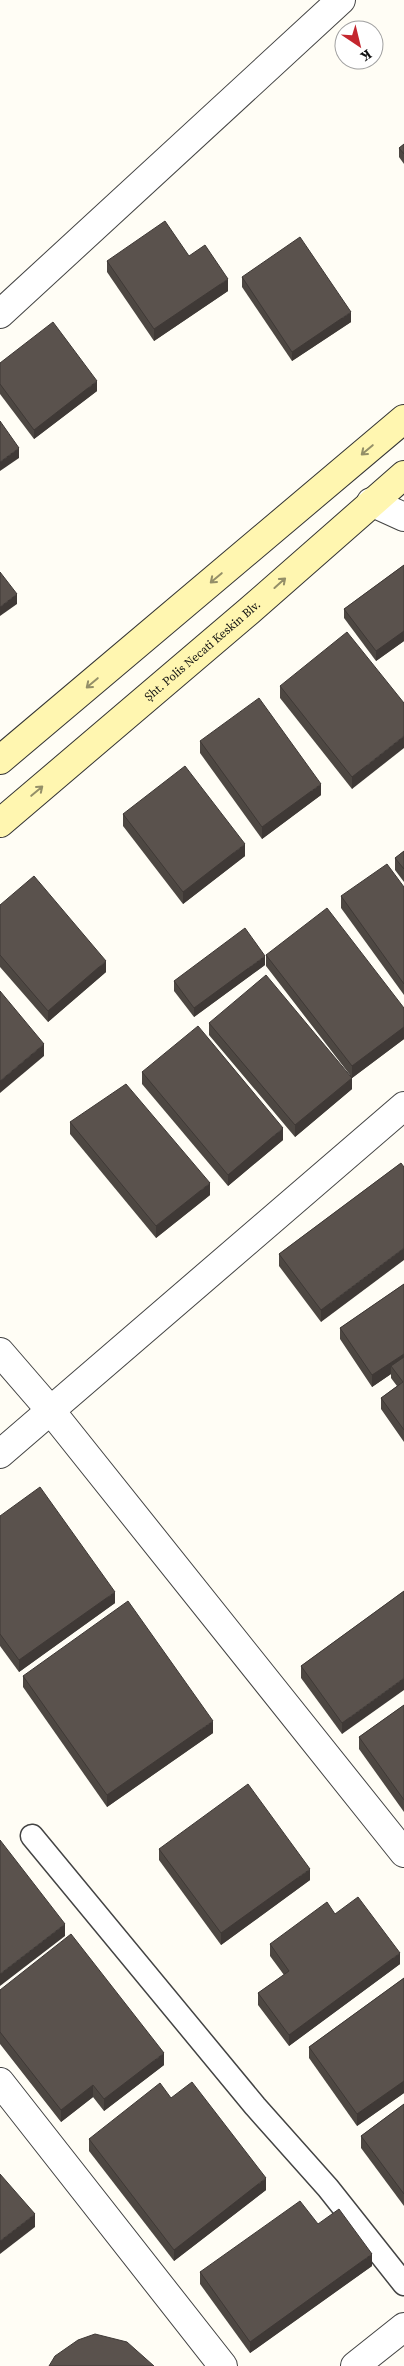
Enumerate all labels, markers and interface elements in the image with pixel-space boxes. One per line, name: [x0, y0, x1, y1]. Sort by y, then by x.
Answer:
north arrow: [334, 20, 384, 70]
text: K: [357, 45, 376, 67]
one-way arrow: [360, 445, 373, 456]
one-way arrow: [209, 572, 222, 583]
one-way arrow: [274, 577, 287, 589]
street label: Şht. Polis Necati Keskin Blv.: [141, 597, 264, 705]
one-way arrow: [85, 677, 98, 688]
one-way arrow: [30, 786, 43, 797]

